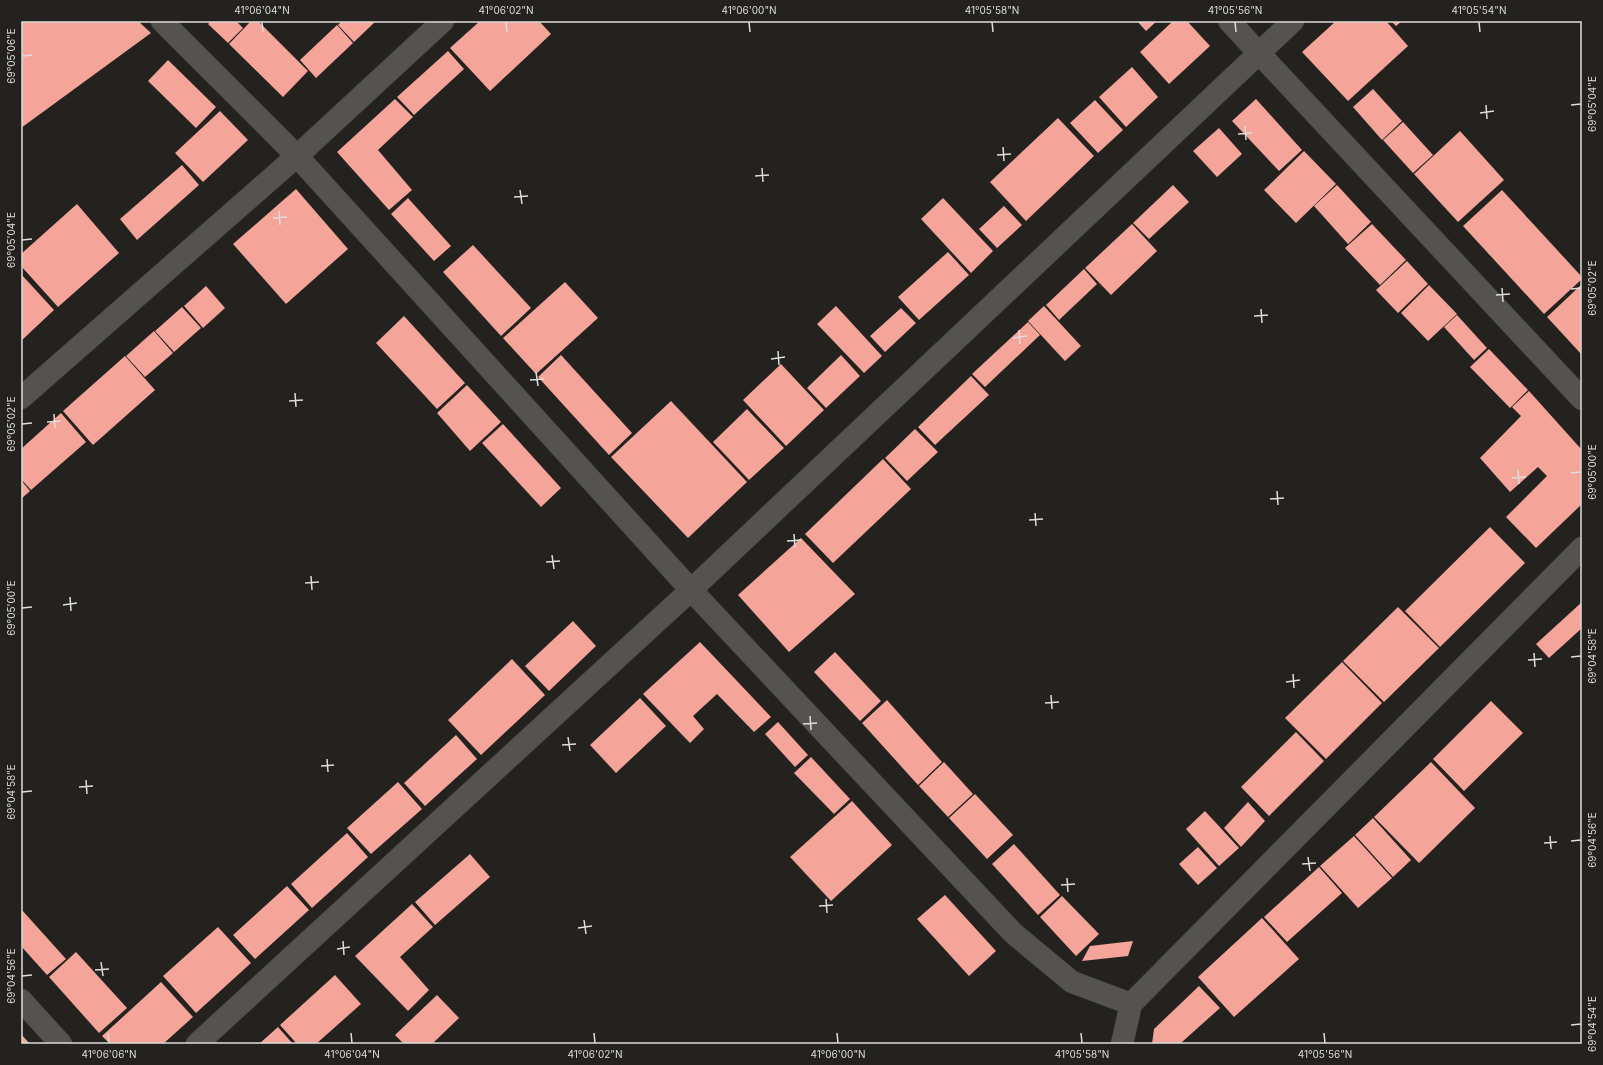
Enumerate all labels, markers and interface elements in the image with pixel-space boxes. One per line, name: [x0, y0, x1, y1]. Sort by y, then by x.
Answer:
text: 41°06'04"N: [234, 4, 290, 16]
text: 41°06'02"N: [479, 4, 534, 16]
text: 41°06'00"N: [721, 4, 777, 16]
text: 41°05'58"N: [965, 4, 1019, 16]
text: 41°05'56"N: [1208, 4, 1262, 16]
text: 41°05'54"N: [1451, 4, 1507, 16]
text: 69°05'06"E: [5, 28, 17, 84]
text: 69°05'04"E: [1586, 76, 1598, 132]
text: 69°05'04"E: [5, 212, 17, 268]
text: 69°05'02"E: [1586, 260, 1598, 316]
text: 69°05'02"E: [5, 396, 17, 452]
text: 69°05'00"E: [1586, 444, 1598, 500]
text: 69°05'00"E: [5, 580, 17, 636]
text: 69°04'58"E: [1586, 628, 1598, 684]
text: 69°04'58"E: [5, 764, 17, 820]
text: 69°04'56"E: [1586, 812, 1598, 868]
text: 69°04'56"E: [5, 948, 17, 1004]
text: 69°04'54"E: [1586, 996, 1598, 1052]
text: 41°06'06"N: [81, 1048, 137, 1060]
text: 41°06'04"N: [324, 1048, 380, 1060]
text: 41°06'02"N: [568, 1048, 623, 1060]
text: 41°06'00"N: [810, 1048, 866, 1060]
text: 41°05'58"N: [1055, 1048, 1109, 1060]
text: 41°05'56"N: [1298, 1048, 1352, 1060]

